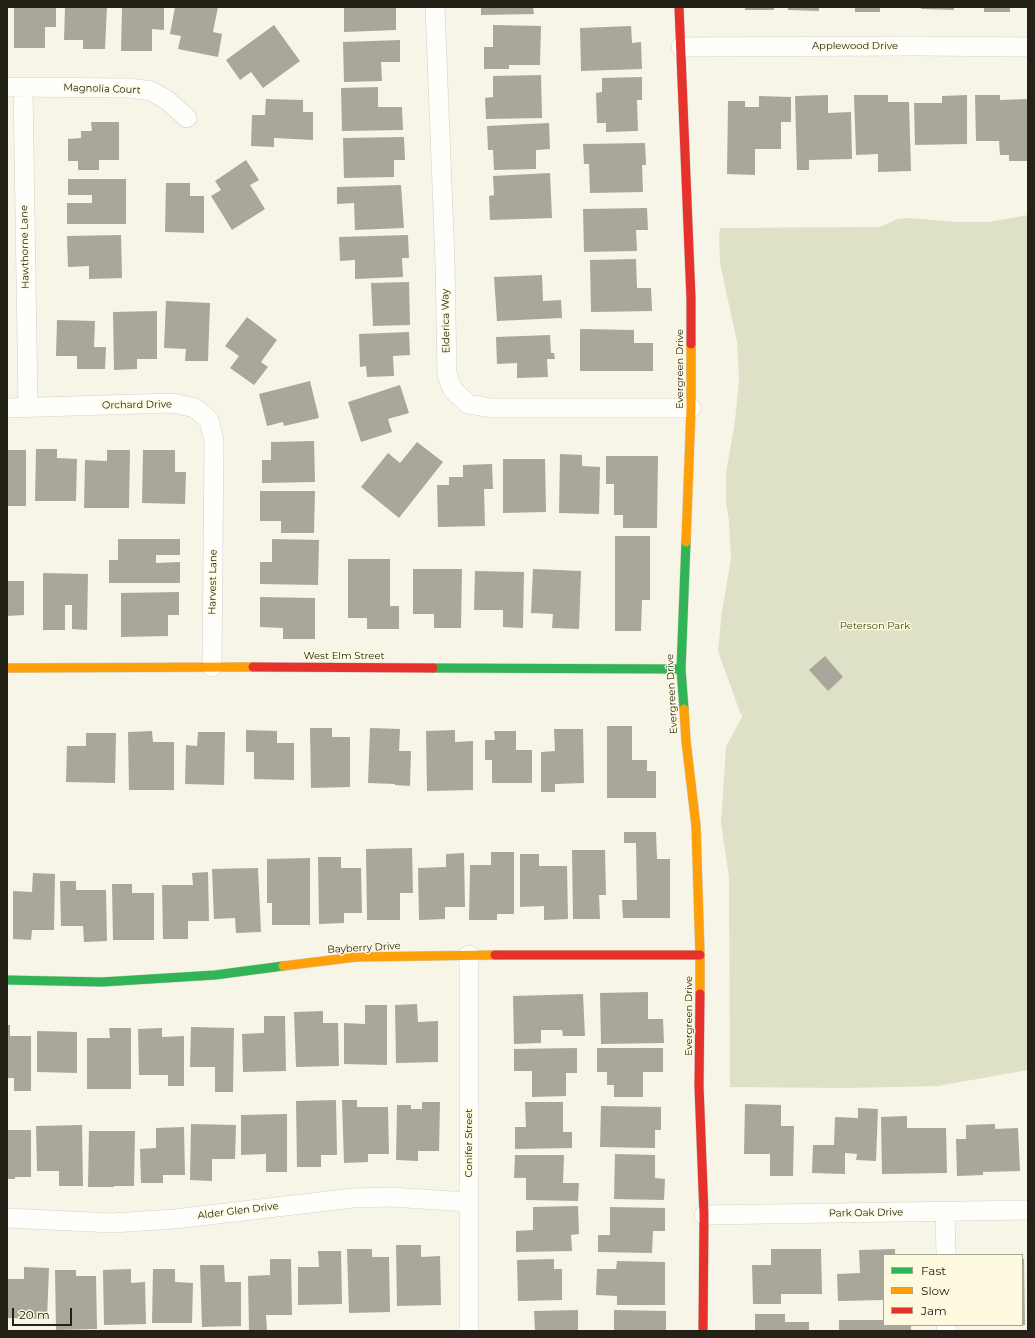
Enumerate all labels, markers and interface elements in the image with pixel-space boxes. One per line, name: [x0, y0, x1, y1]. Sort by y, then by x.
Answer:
street label: Applewood Drive: [812, 40, 898, 52]
street label: Magnolia Court: [63, 82, 141, 96]
street label: Hawthorne Lane: [18, 205, 32, 289]
street label: Elderica Way: [439, 289, 453, 353]
street label: Evergreen Drive: [674, 329, 686, 409]
street label: Orchard Drive: [102, 398, 172, 412]
street label: Harvest Lane: [206, 549, 220, 615]
park label: Peterson Park: [840, 620, 910, 632]
street label: West Elm Street: [303, 650, 385, 662]
street label: Evergreen Drive: [664, 654, 680, 734]
street label: Bayberry Drive: [327, 940, 401, 956]
street label: Evergreen Drive: [683, 976, 695, 1056]
street label: Conifer Street: [463, 1109, 475, 1177]
street label: Alder Glen Drive: [197, 1200, 279, 1222]
street label: Park Oak Drive: [829, 1206, 903, 1220]
legend: [883, 1254, 1023, 1326]
text: Fast: [921, 1263, 946, 1278]
text: Slow: [921, 1283, 950, 1298]
scale bar: [14, 1300, 74, 1326]
text: Jam: [921, 1303, 947, 1318]
text: 20 m: [19, 1307, 50, 1322]

